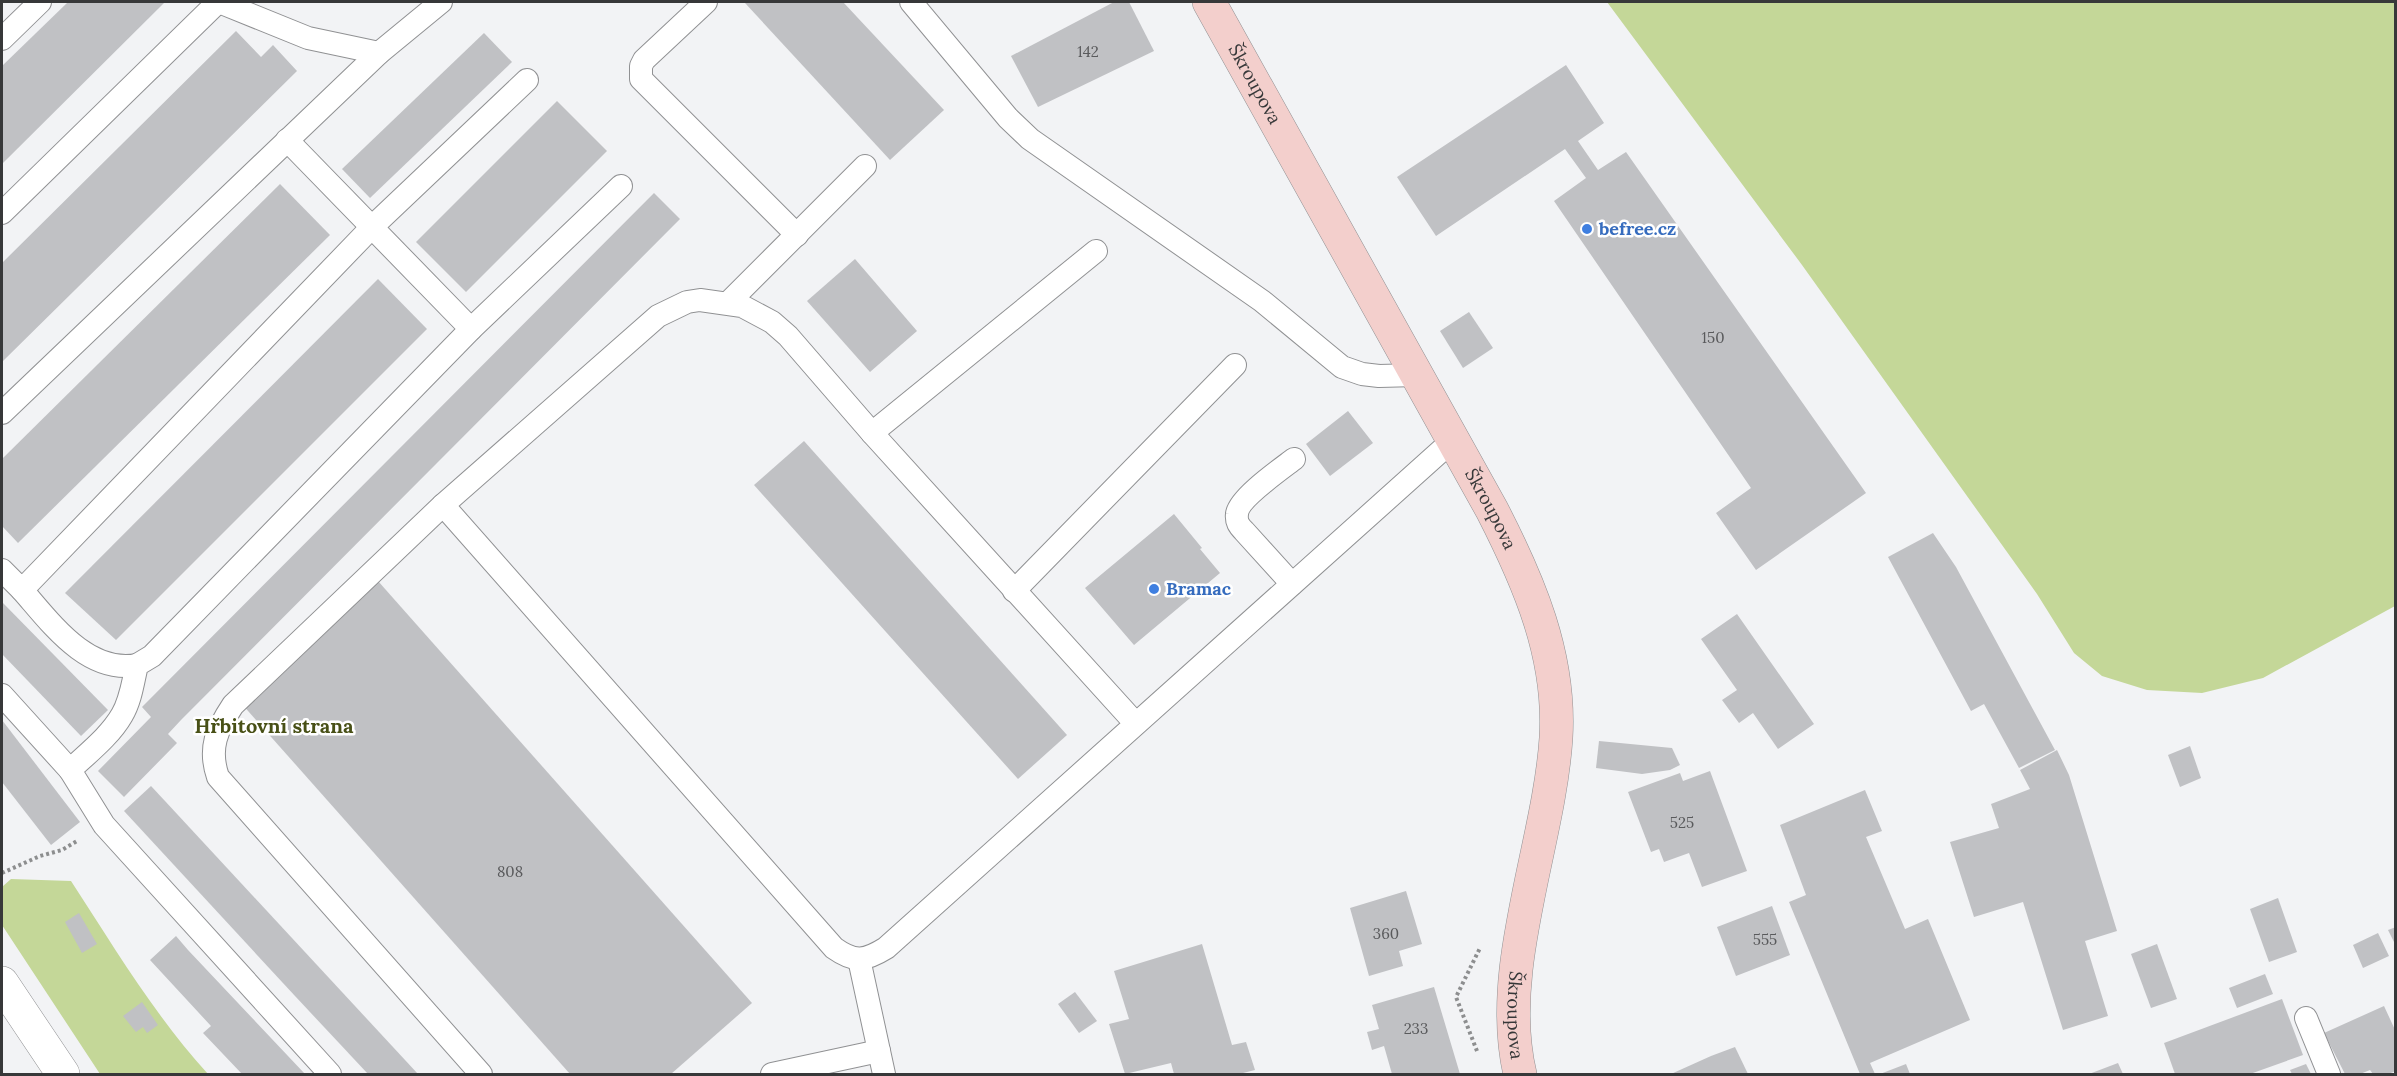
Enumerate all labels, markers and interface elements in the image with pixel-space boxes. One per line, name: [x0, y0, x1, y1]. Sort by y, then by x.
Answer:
street label: Škroupova: [1224, 40, 1287, 128]
house number: 142: [1077, 42, 1099, 61]
place label: befree.cz: [1598, 217, 1676, 240]
marker: befree.cz: [1580, 222, 1594, 236]
house number: 150: [1702, 328, 1724, 347]
street label: Škroupova: [1460, 464, 1522, 553]
place label: Bramac: [1166, 577, 1232, 600]
marker: Bramac: [1147, 582, 1161, 596]
district label: Hřbitovní strana: [194, 713, 354, 738]
house number: 525: [1670, 813, 1694, 832]
house number: 808: [497, 862, 523, 881]
house number: 360: [1373, 924, 1399, 943]
house number: 555: [1753, 930, 1777, 949]
street label: Škroupova: [1502, 970, 1529, 1061]
house number: 233: [1404, 1019, 1428, 1038]

